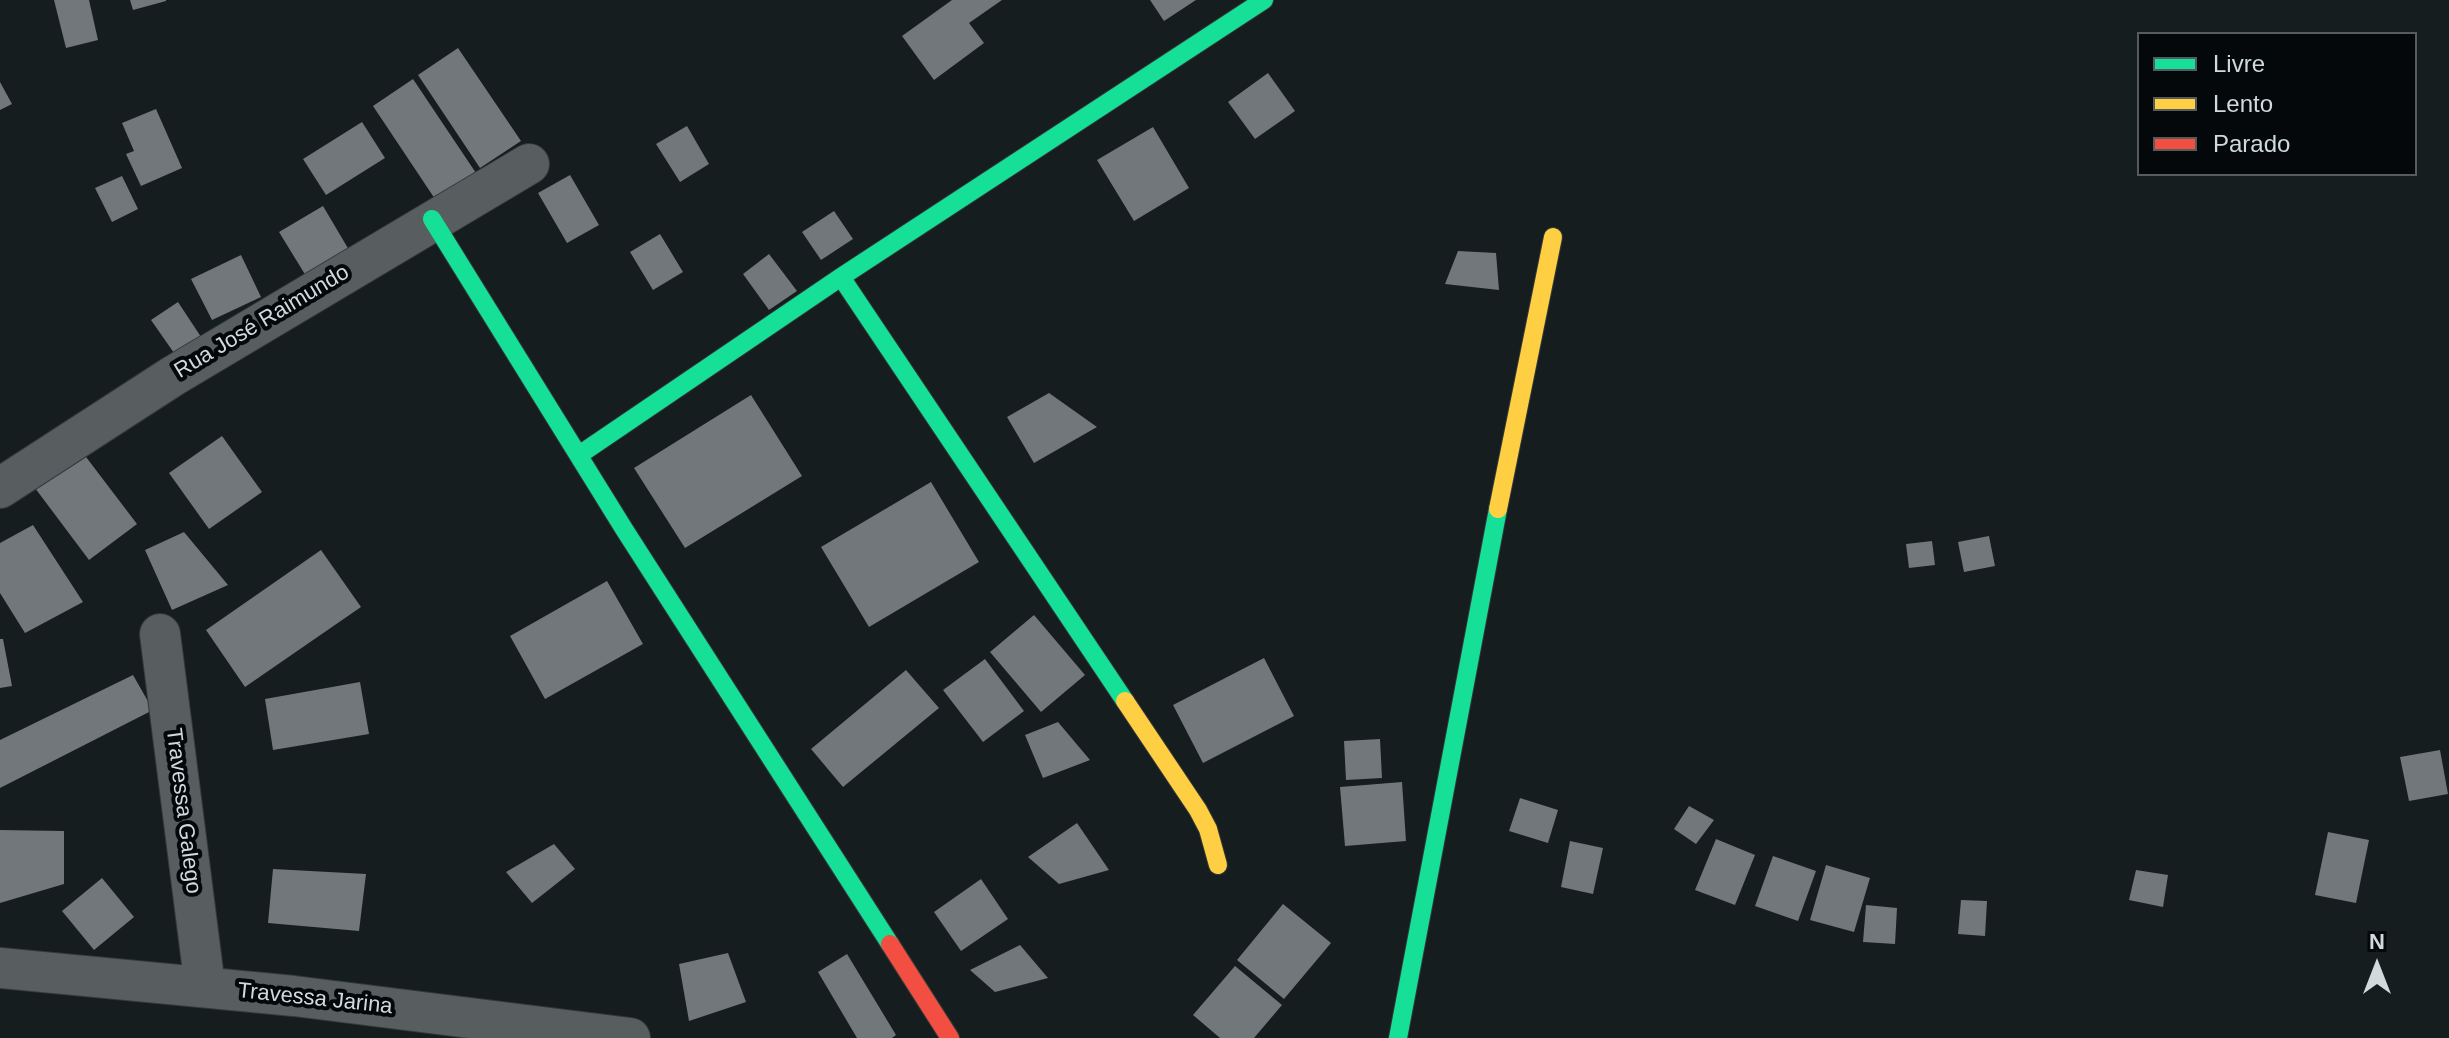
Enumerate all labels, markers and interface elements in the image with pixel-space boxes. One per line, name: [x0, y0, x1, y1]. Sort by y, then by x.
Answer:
legend: [2137, 32, 2417, 176]
text: Livre: [2213, 50, 2265, 77]
text: Lento: [2213, 90, 2273, 117]
text: Parado: [2213, 130, 2290, 157]
street label: Rua José Raimundo: [170, 259, 354, 385]
street label: Travessa Galego: [160, 727, 206, 895]
north arrow: [2337, 926, 2417, 1006]
text: N: [2369, 929, 2385, 954]
street label: Travessa Jarina: [236, 978, 394, 1020]

